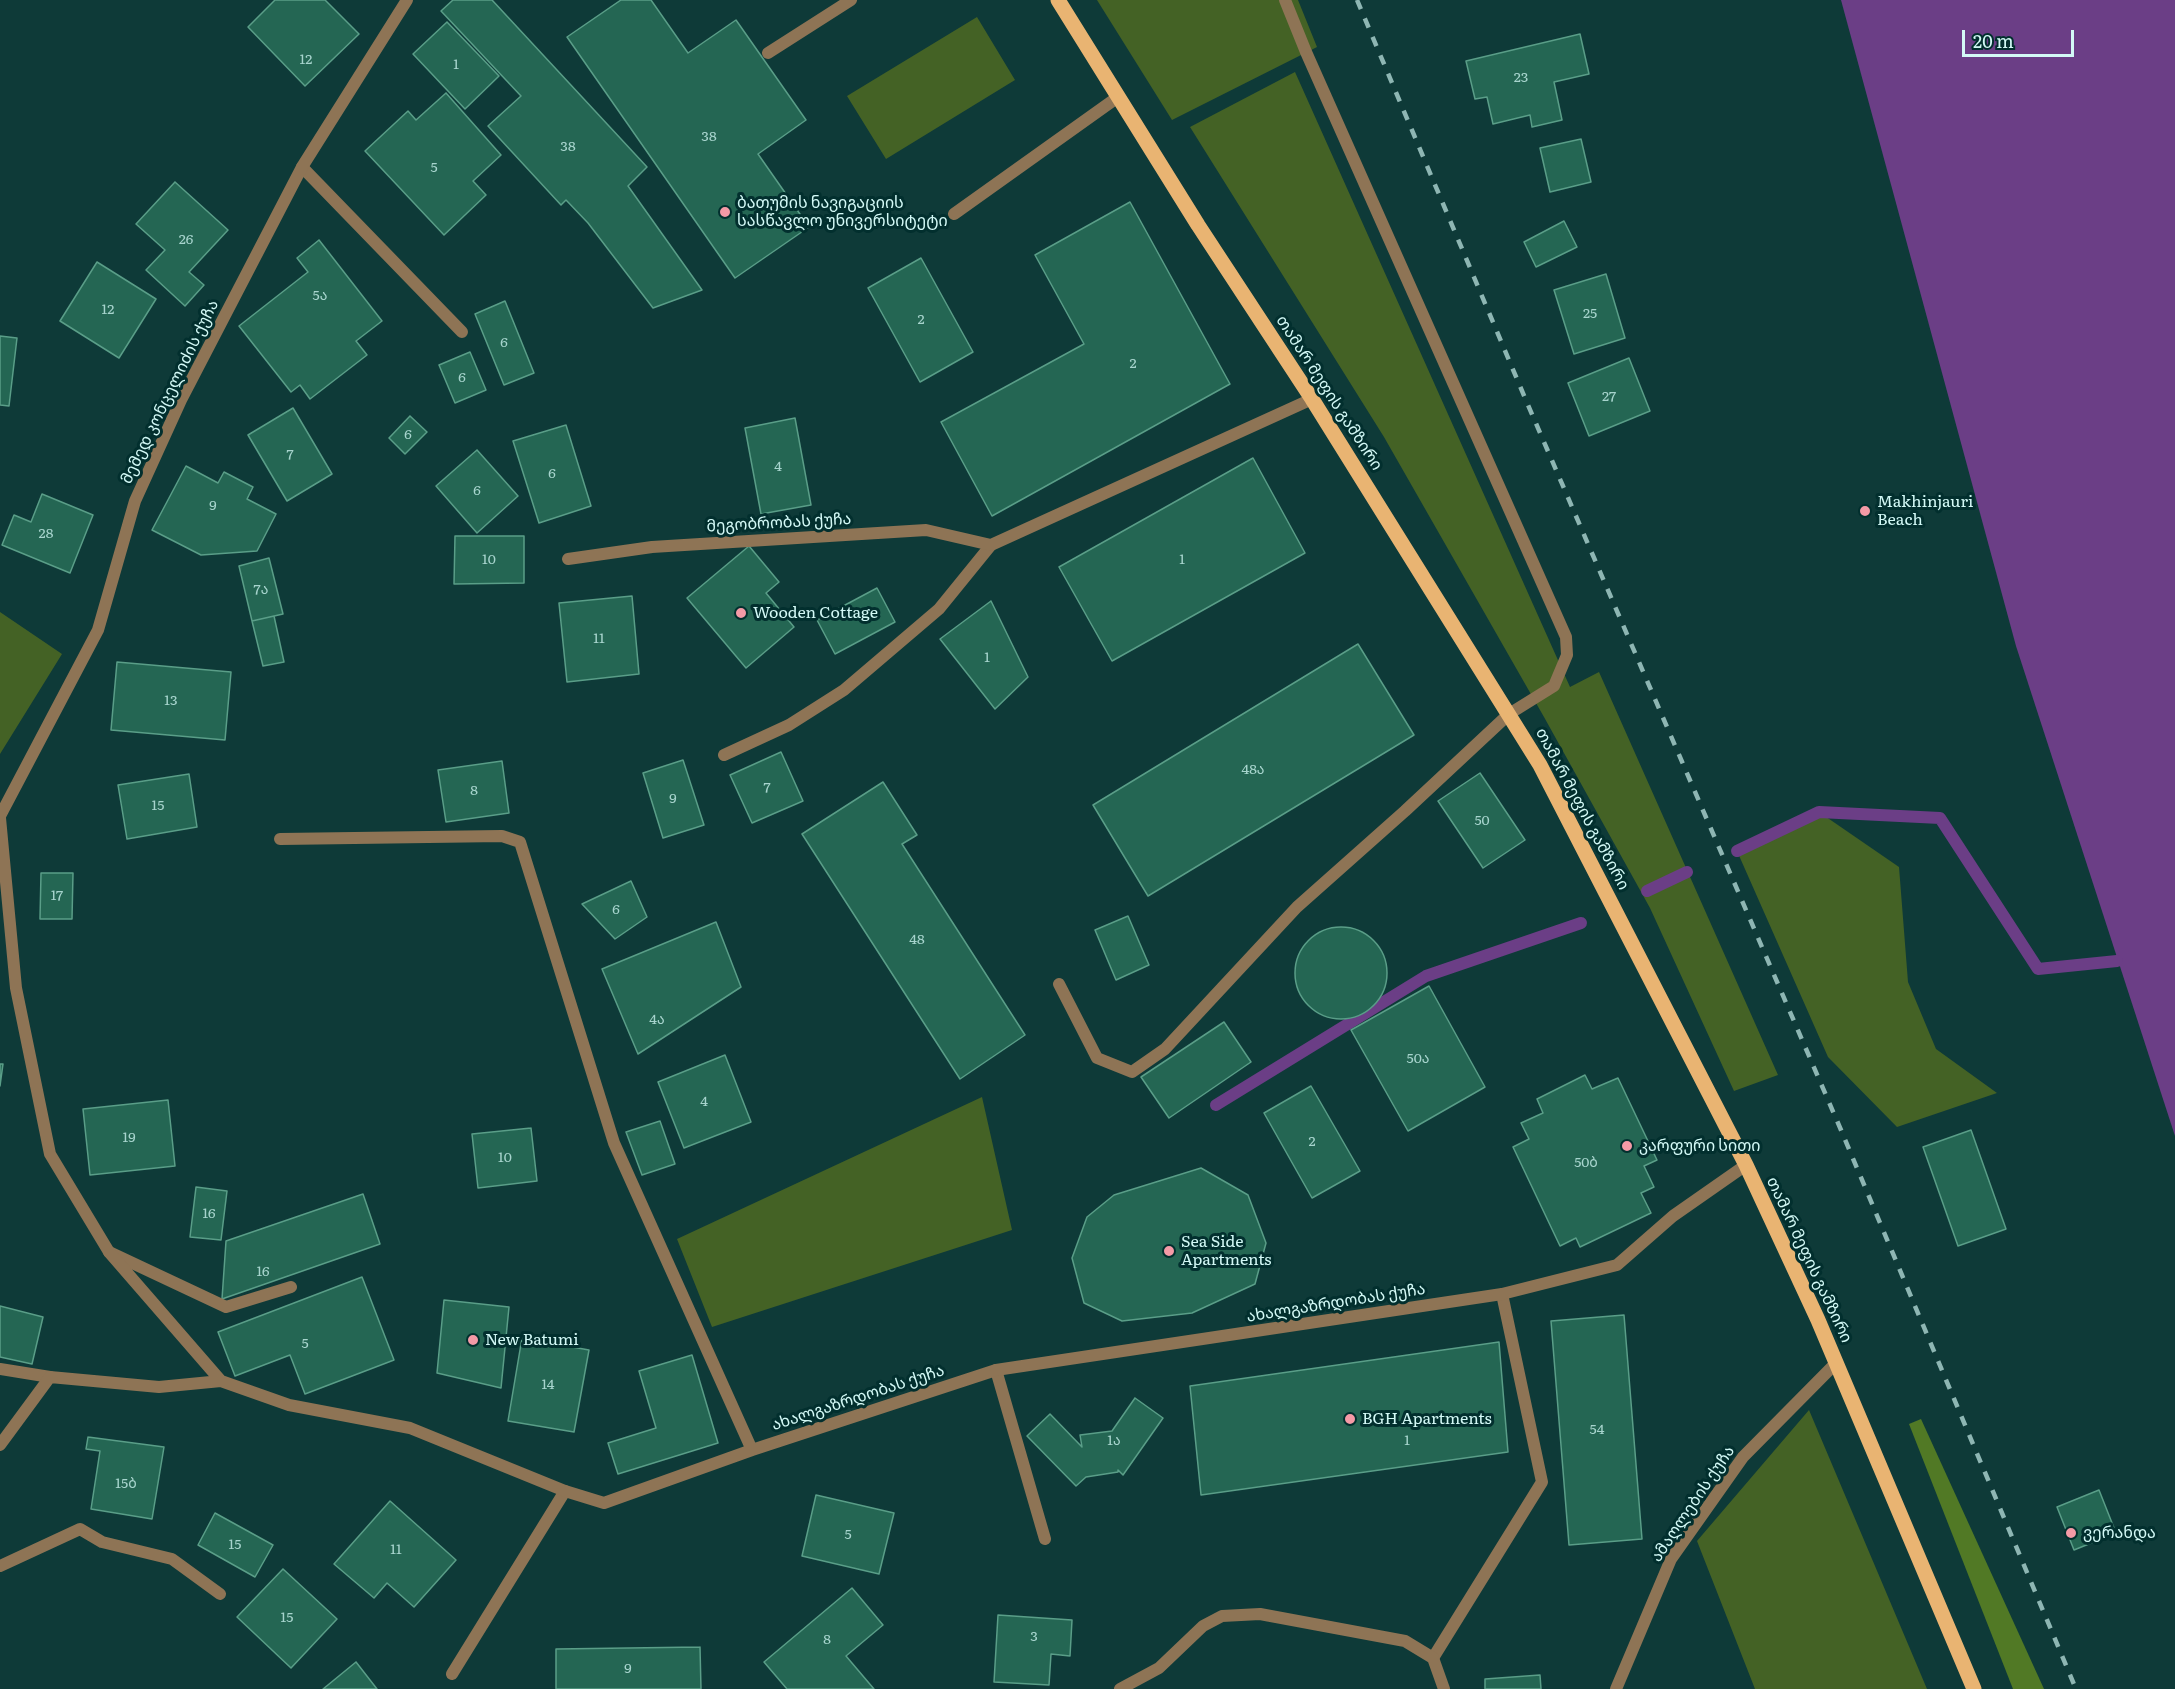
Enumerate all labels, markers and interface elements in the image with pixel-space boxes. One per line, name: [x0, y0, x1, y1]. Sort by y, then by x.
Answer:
scale bar: [1965, 18, 2078, 56]
text: 20 m: [1973, 27, 2014, 54]
house number: 12: [300, 52, 312, 68]
house number: 1: [453, 57, 459, 73]
house number: 23: [1514, 70, 1528, 86]
house number: 38: [701, 129, 717, 145]
house number: 38: [560, 139, 576, 155]
house number: 5: [430, 160, 438, 176]
place label: ბათუმის ნავიგაციის სასწავლო უნივერსიტეტი: [737, 193, 948, 231]
marker: ბათუმის ნავიგაციის სასწავლო უნივერსიტეტი: [718, 205, 732, 219]
house number: 26: [179, 232, 193, 248]
house number: 5ა: [313, 288, 327, 304]
street label: მემედ კონცელიძის ქუჩა: [117, 297, 223, 487]
house number: 12: [102, 302, 114, 318]
house number: 25: [1583, 306, 1597, 322]
house number: 2: [917, 312, 925, 328]
street label: თამარ მეფის გამზირი: [1272, 312, 1386, 474]
house number: 6: [500, 335, 508, 351]
house number: 2: [1129, 356, 1137, 372]
house number: 6: [458, 370, 466, 386]
house number: 27: [1602, 389, 1616, 405]
house number: 6: [404, 427, 412, 443]
house number: 7: [286, 447, 294, 463]
house number: 4: [774, 459, 782, 475]
house number: 6: [548, 466, 556, 482]
house number: 6: [473, 483, 481, 499]
place label: Makhinjauri Beach: [1877, 492, 1973, 530]
house number: 9: [209, 498, 217, 514]
marker: Makhinjauri Beach: [1858, 504, 1872, 518]
street label: მეგობრობას ქუჩა: [706, 510, 852, 536]
house number: 28: [39, 526, 53, 542]
house number: 10: [482, 552, 496, 568]
house number: 1: [1179, 552, 1185, 568]
house number: 7ა: [254, 582, 268, 598]
place label: Wooden Cottage: [753, 603, 878, 623]
marker: Wooden Cottage: [734, 606, 748, 620]
house number: 11: [593, 631, 605, 647]
house number: 1: [984, 650, 990, 666]
house number: 13: [164, 693, 178, 709]
street label: თამარ მეფის გამზირი: [1531, 725, 1633, 893]
house number: 48ა: [1241, 762, 1265, 778]
house number: 7: [763, 780, 771, 796]
house number: 8: [470, 783, 478, 799]
house number: 9: [669, 791, 677, 807]
house number: 15: [152, 798, 164, 814]
house number: 50: [1474, 813, 1490, 829]
house number: 17: [51, 888, 63, 904]
house number: 6: [612, 902, 620, 918]
house number: 48: [909, 932, 925, 948]
house number: 4ა: [649, 1012, 665, 1028]
house number: 50ა: [1407, 1051, 1429, 1067]
house number: 4: [700, 1094, 708, 1110]
house number: 19: [122, 1130, 136, 1146]
house number: 2: [1308, 1134, 1316, 1150]
place label: კარფური სითი: [1639, 1136, 1760, 1156]
marker: კარფური სითი: [1620, 1139, 1634, 1153]
house number: 10: [498, 1150, 512, 1166]
house number: 50ბ: [1574, 1155, 1598, 1171]
street label: თამარ მეფის გამზირი: [1762, 1174, 1856, 1346]
house number: 16: [202, 1206, 216, 1222]
place label: Sea Side Apartments: [1181, 1232, 1272, 1270]
marker: Sea Side Apartments: [1162, 1244, 1176, 1258]
house number: 16: [256, 1264, 270, 1280]
street label: ახალგაზრდობას ქუჩა: [1245, 1279, 1427, 1327]
place label: New Batumi: [485, 1330, 579, 1350]
marker: New Batumi: [466, 1333, 480, 1347]
house number: 5: [301, 1336, 309, 1352]
street label: ახალგაზრდობას ქუჩა: [769, 1361, 947, 1435]
house number: 14: [542, 1377, 554, 1393]
place label: BGH Apartments: [1362, 1409, 1492, 1429]
marker: BGH Apartments: [1343, 1412, 1357, 1426]
house number: 54: [1590, 1422, 1604, 1438]
house number: 1ა: [1107, 1433, 1121, 1449]
house number: 1: [1404, 1433, 1410, 1449]
street label: ამაღლების ქუჩა: [1647, 1442, 1739, 1566]
house number: 15ბ: [115, 1476, 137, 1492]
place label: ვერანდა: [2083, 1523, 2156, 1543]
marker: ვერანდა: [2064, 1526, 2078, 1540]
house number: 5: [844, 1527, 852, 1543]
house number: 15: [229, 1537, 241, 1553]
house number: 11: [390, 1542, 402, 1558]
house number: 15: [281, 1610, 293, 1626]
house number: 3: [1030, 1629, 1038, 1645]
house number: 8: [823, 1632, 831, 1648]
house number: 9: [624, 1661, 632, 1677]

